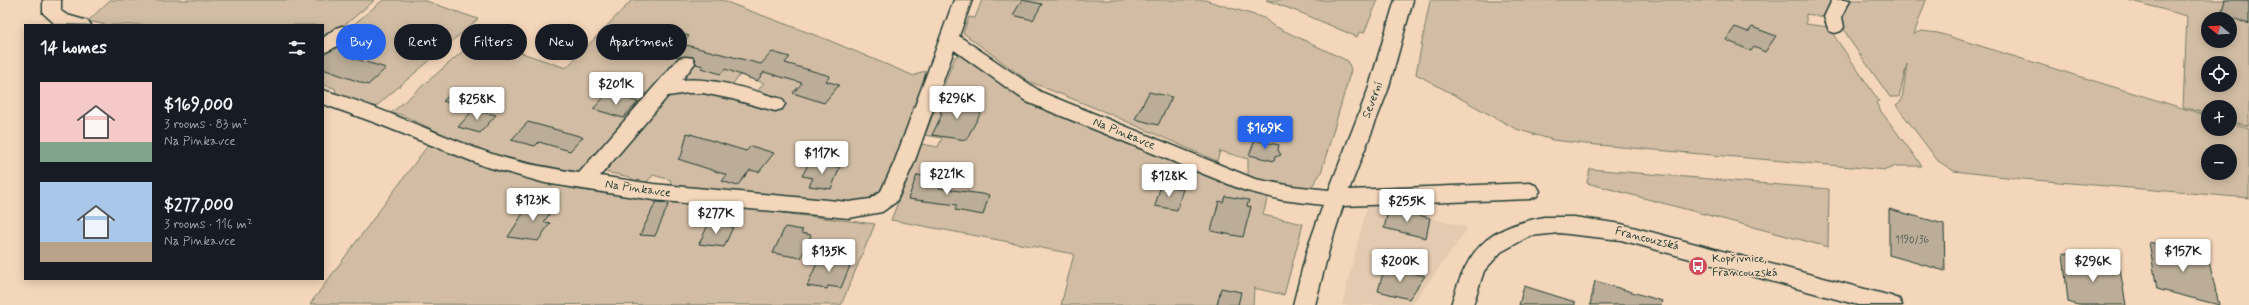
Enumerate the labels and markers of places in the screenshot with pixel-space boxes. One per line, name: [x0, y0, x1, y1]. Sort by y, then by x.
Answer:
pin: $201K: [588, 72, 644, 106]
pin: $296K: [929, 86, 985, 120]
pin: $258K: [449, 87, 505, 121]
pin: $169K: [1237, 116, 1293, 150]
pin: $117K: [794, 141, 850, 175]
pin: $221K: [919, 162, 975, 196]
pin: $128K: [1141, 164, 1197, 198]
pin: $123K: [505, 188, 561, 222]
pin: $255K: [1379, 189, 1435, 223]
pin: $277K: [688, 201, 744, 235]
pin: $135K: [801, 239, 857, 273]
pin: $157K: [2155, 239, 2211, 273]
pin: $200K: [1372, 249, 1428, 283]
pin: $296K: [2065, 249, 2121, 283]
place label: Kopřivnice, Francouzská: [1712, 251, 1778, 281]
bus stop icon: Kopřivnice, Francouzská: [1687, 255, 1709, 277]

